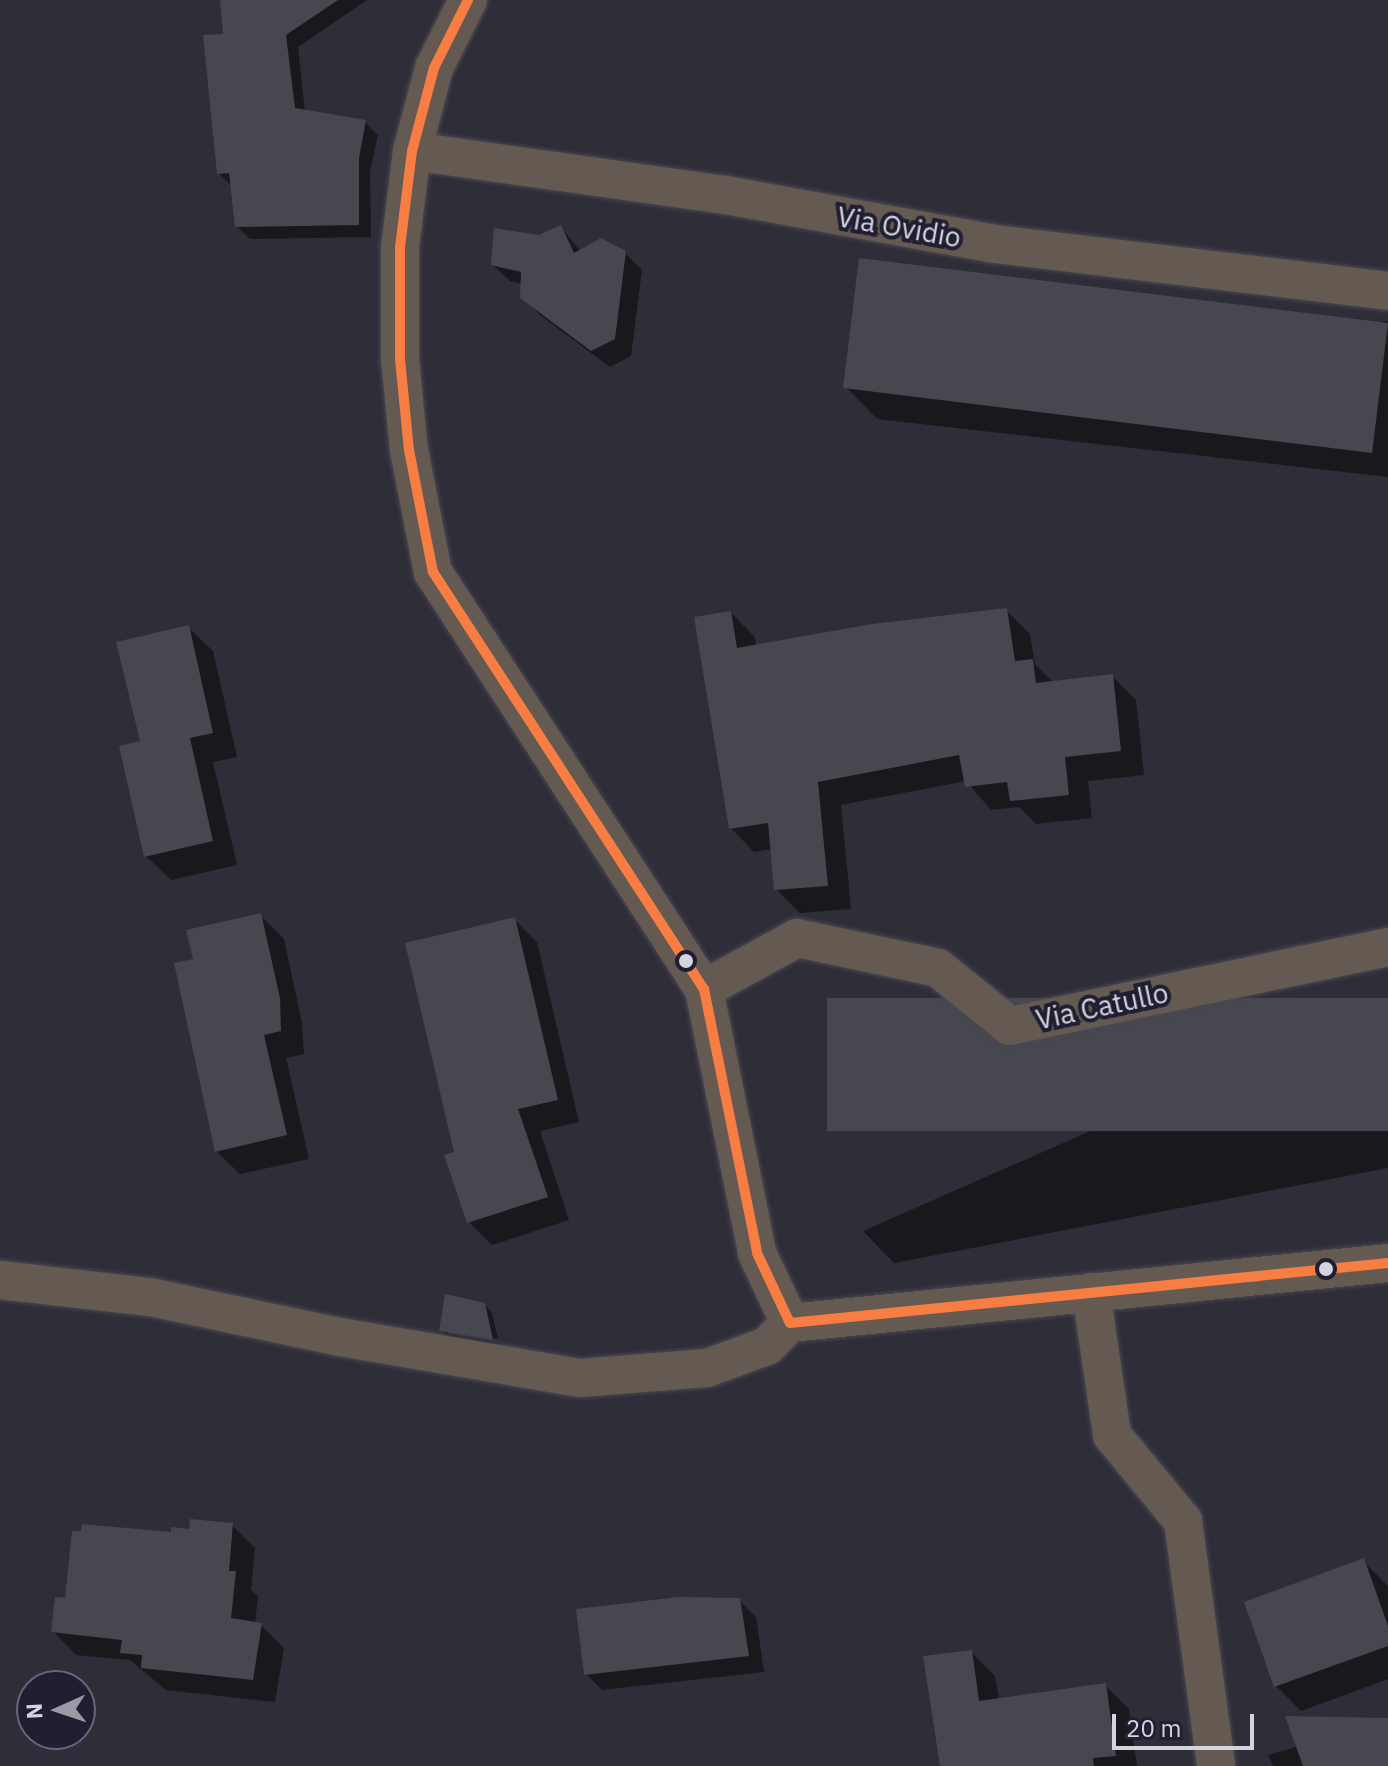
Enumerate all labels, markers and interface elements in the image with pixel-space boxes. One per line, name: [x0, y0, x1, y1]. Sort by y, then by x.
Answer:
street label: Via Ovidio: [834, 200, 964, 254]
unlabelled marker: [678, 953, 694, 969]
street label: Via Catullo: [1033, 976, 1171, 1036]
unlabelled marker: [1318, 1261, 1334, 1277]
north arrow: [16, 1670, 96, 1750]
scale bar: [1116, 1698, 1258, 1748]
text: N: [19, 1702, 48, 1720]
text: 20 m: [1126, 1712, 1181, 1744]

